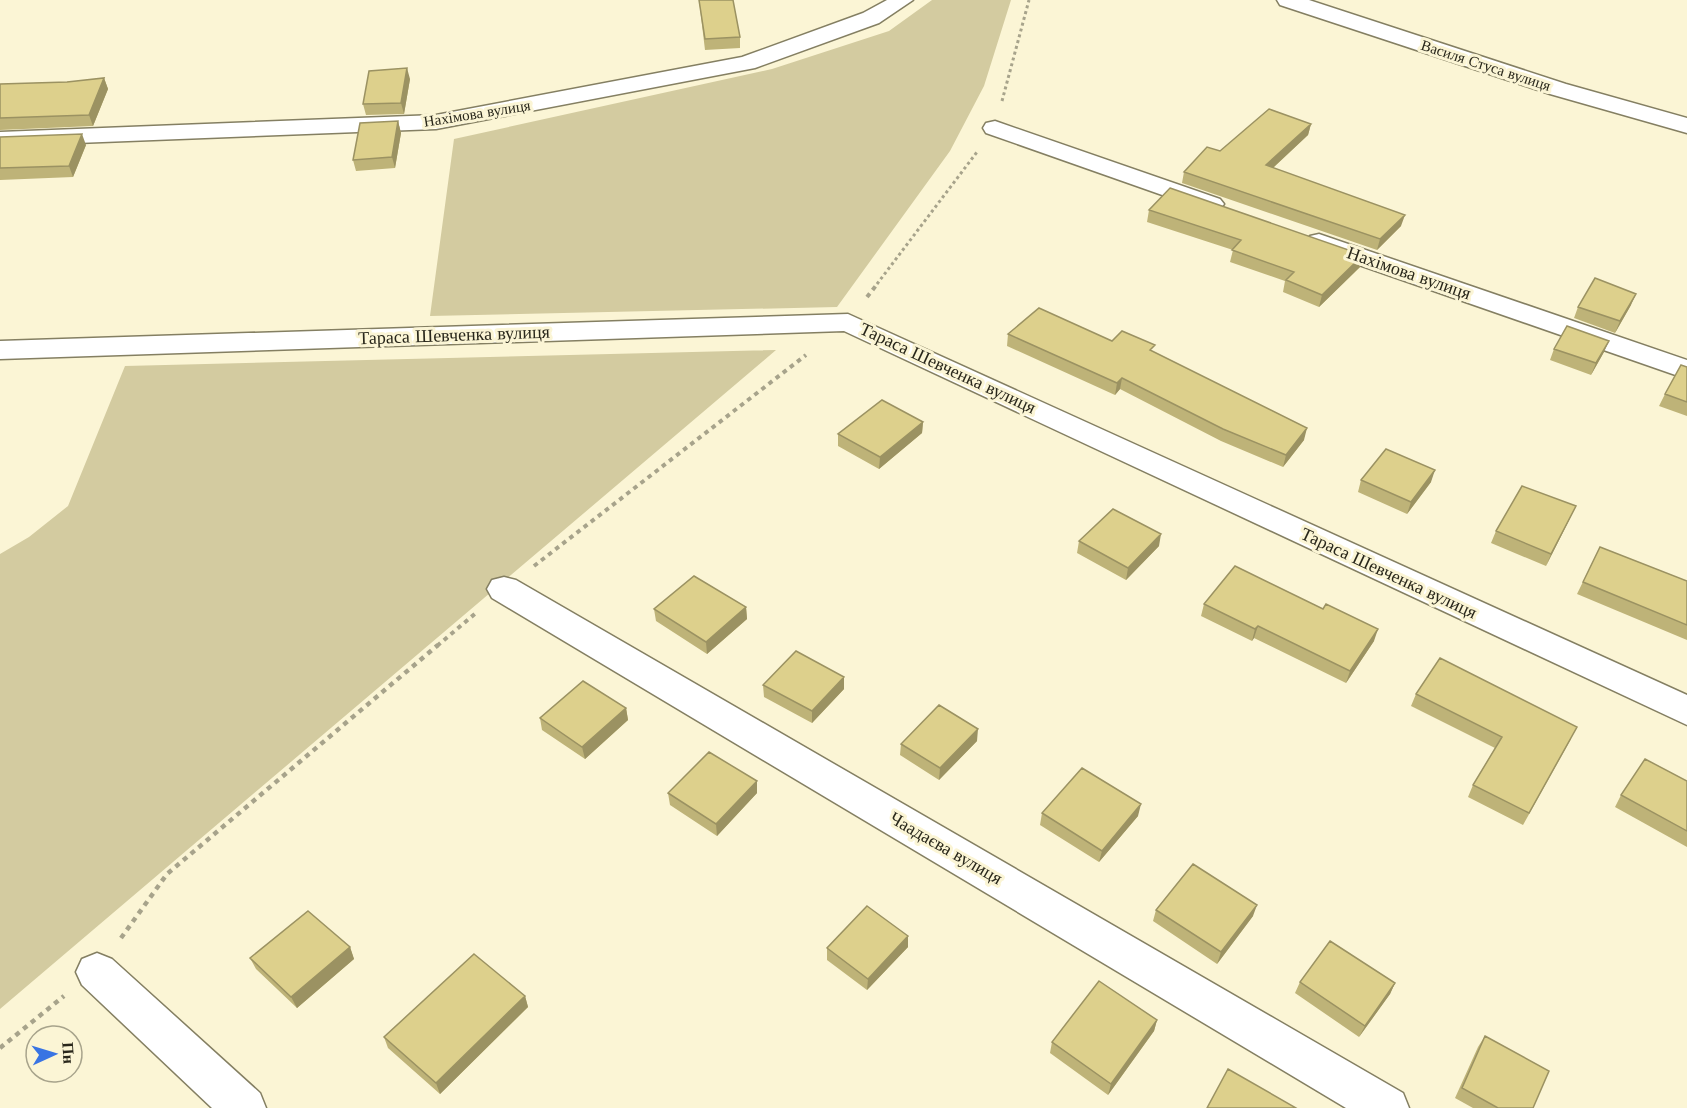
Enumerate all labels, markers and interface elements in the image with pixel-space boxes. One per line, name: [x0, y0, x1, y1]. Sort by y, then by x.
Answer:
street label: Василя Стуса вулиця: [1419, 35, 1553, 95]
street label: Нахімова вулиця: [422, 95, 532, 131]
street label: Нахімова вулиця: [1344, 242, 1474, 304]
street label: Тараса Шевченка вулиця: [856, 318, 1040, 418]
street label: Тараса Шевченка вулиця: [358, 321, 550, 349]
street label: Тараса Шевченка вулиця: [1297, 523, 1481, 623]
street label: Чаадаєва вулиця: [886, 807, 1006, 889]
north arrow: [24, 1024, 84, 1084]
text: Пн: [58, 1041, 80, 1064]

